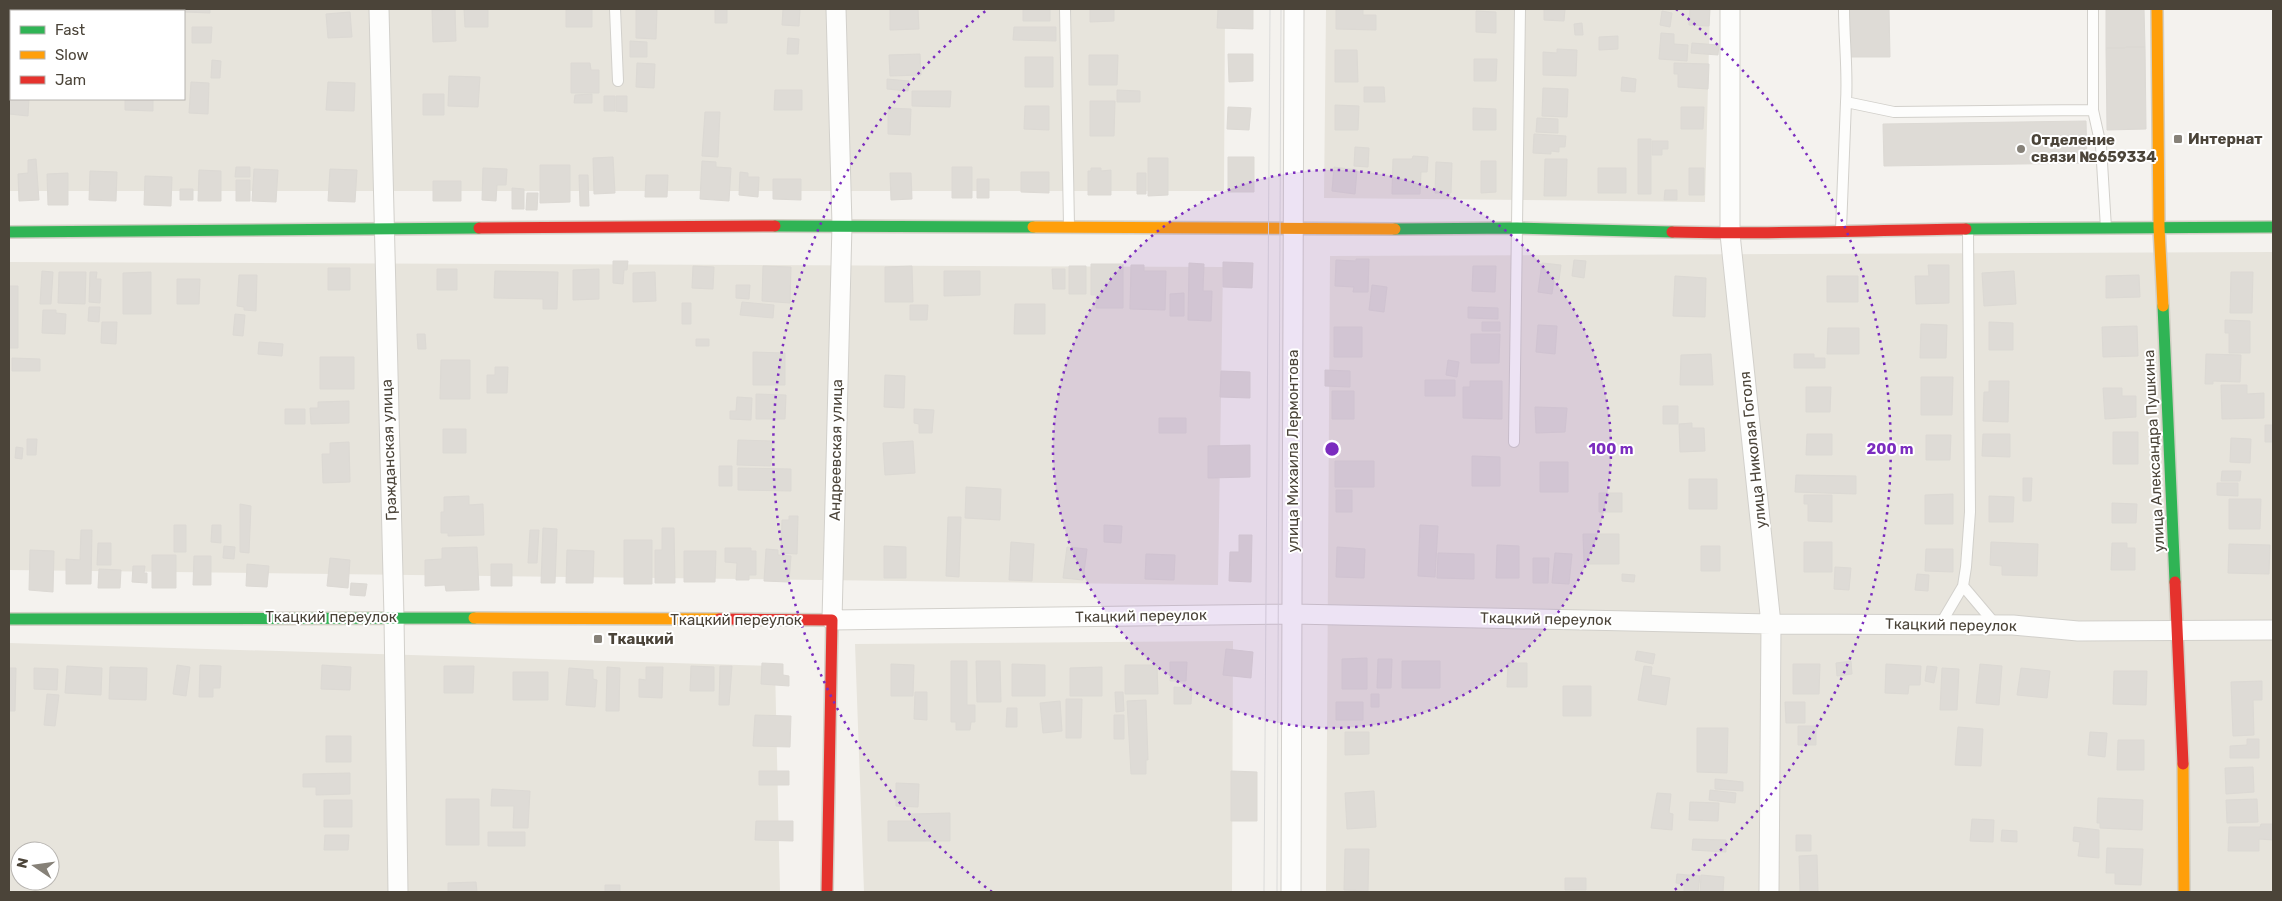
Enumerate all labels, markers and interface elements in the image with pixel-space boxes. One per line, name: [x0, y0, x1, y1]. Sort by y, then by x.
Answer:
legend: [10, 10, 185, 100]
text: Fast: [55, 21, 85, 39]
text: Slow: [55, 46, 88, 64]
text: Jam: [55, 71, 86, 89]
place label: Интернат: [2188, 130, 2263, 148]
place label: Отделение связи №659334: [2031, 131, 2156, 166]
marker: Интернат: [2172, 133, 2184, 145]
marker: Отделение связи №659334: [2015, 143, 2027, 155]
street label: улица Александра Пушкина: [2140, 349, 2168, 553]
street label: улица Михаила Лермонтова: [1284, 350, 1302, 552]
street label: улица Николая Гоголя: [1736, 371, 1770, 529]
street label: Гражданская улица: [378, 379, 400, 521]
street label: Андреевская улица: [826, 379, 846, 521]
centre of rings: [1323, 440, 1341, 458]
text: 100 m: [1589, 440, 1633, 458]
text: 200 m: [1866, 440, 1914, 458]
street label: Ткацкий переулок: [1075, 606, 1207, 626]
street label: Ткацкий переулок: [265, 608, 397, 626]
street label: Ткацкий переулок: [1480, 609, 1612, 629]
street label: Ткацкий переулок: [670, 611, 802, 629]
street label: Ткацкий переулок: [1885, 615, 2017, 635]
place label: Ткацкий: [608, 630, 673, 648]
marker: Ткацкий: [592, 633, 604, 645]
north arrow: [10, 841, 60, 891]
text: N: [13, 856, 32, 870]

